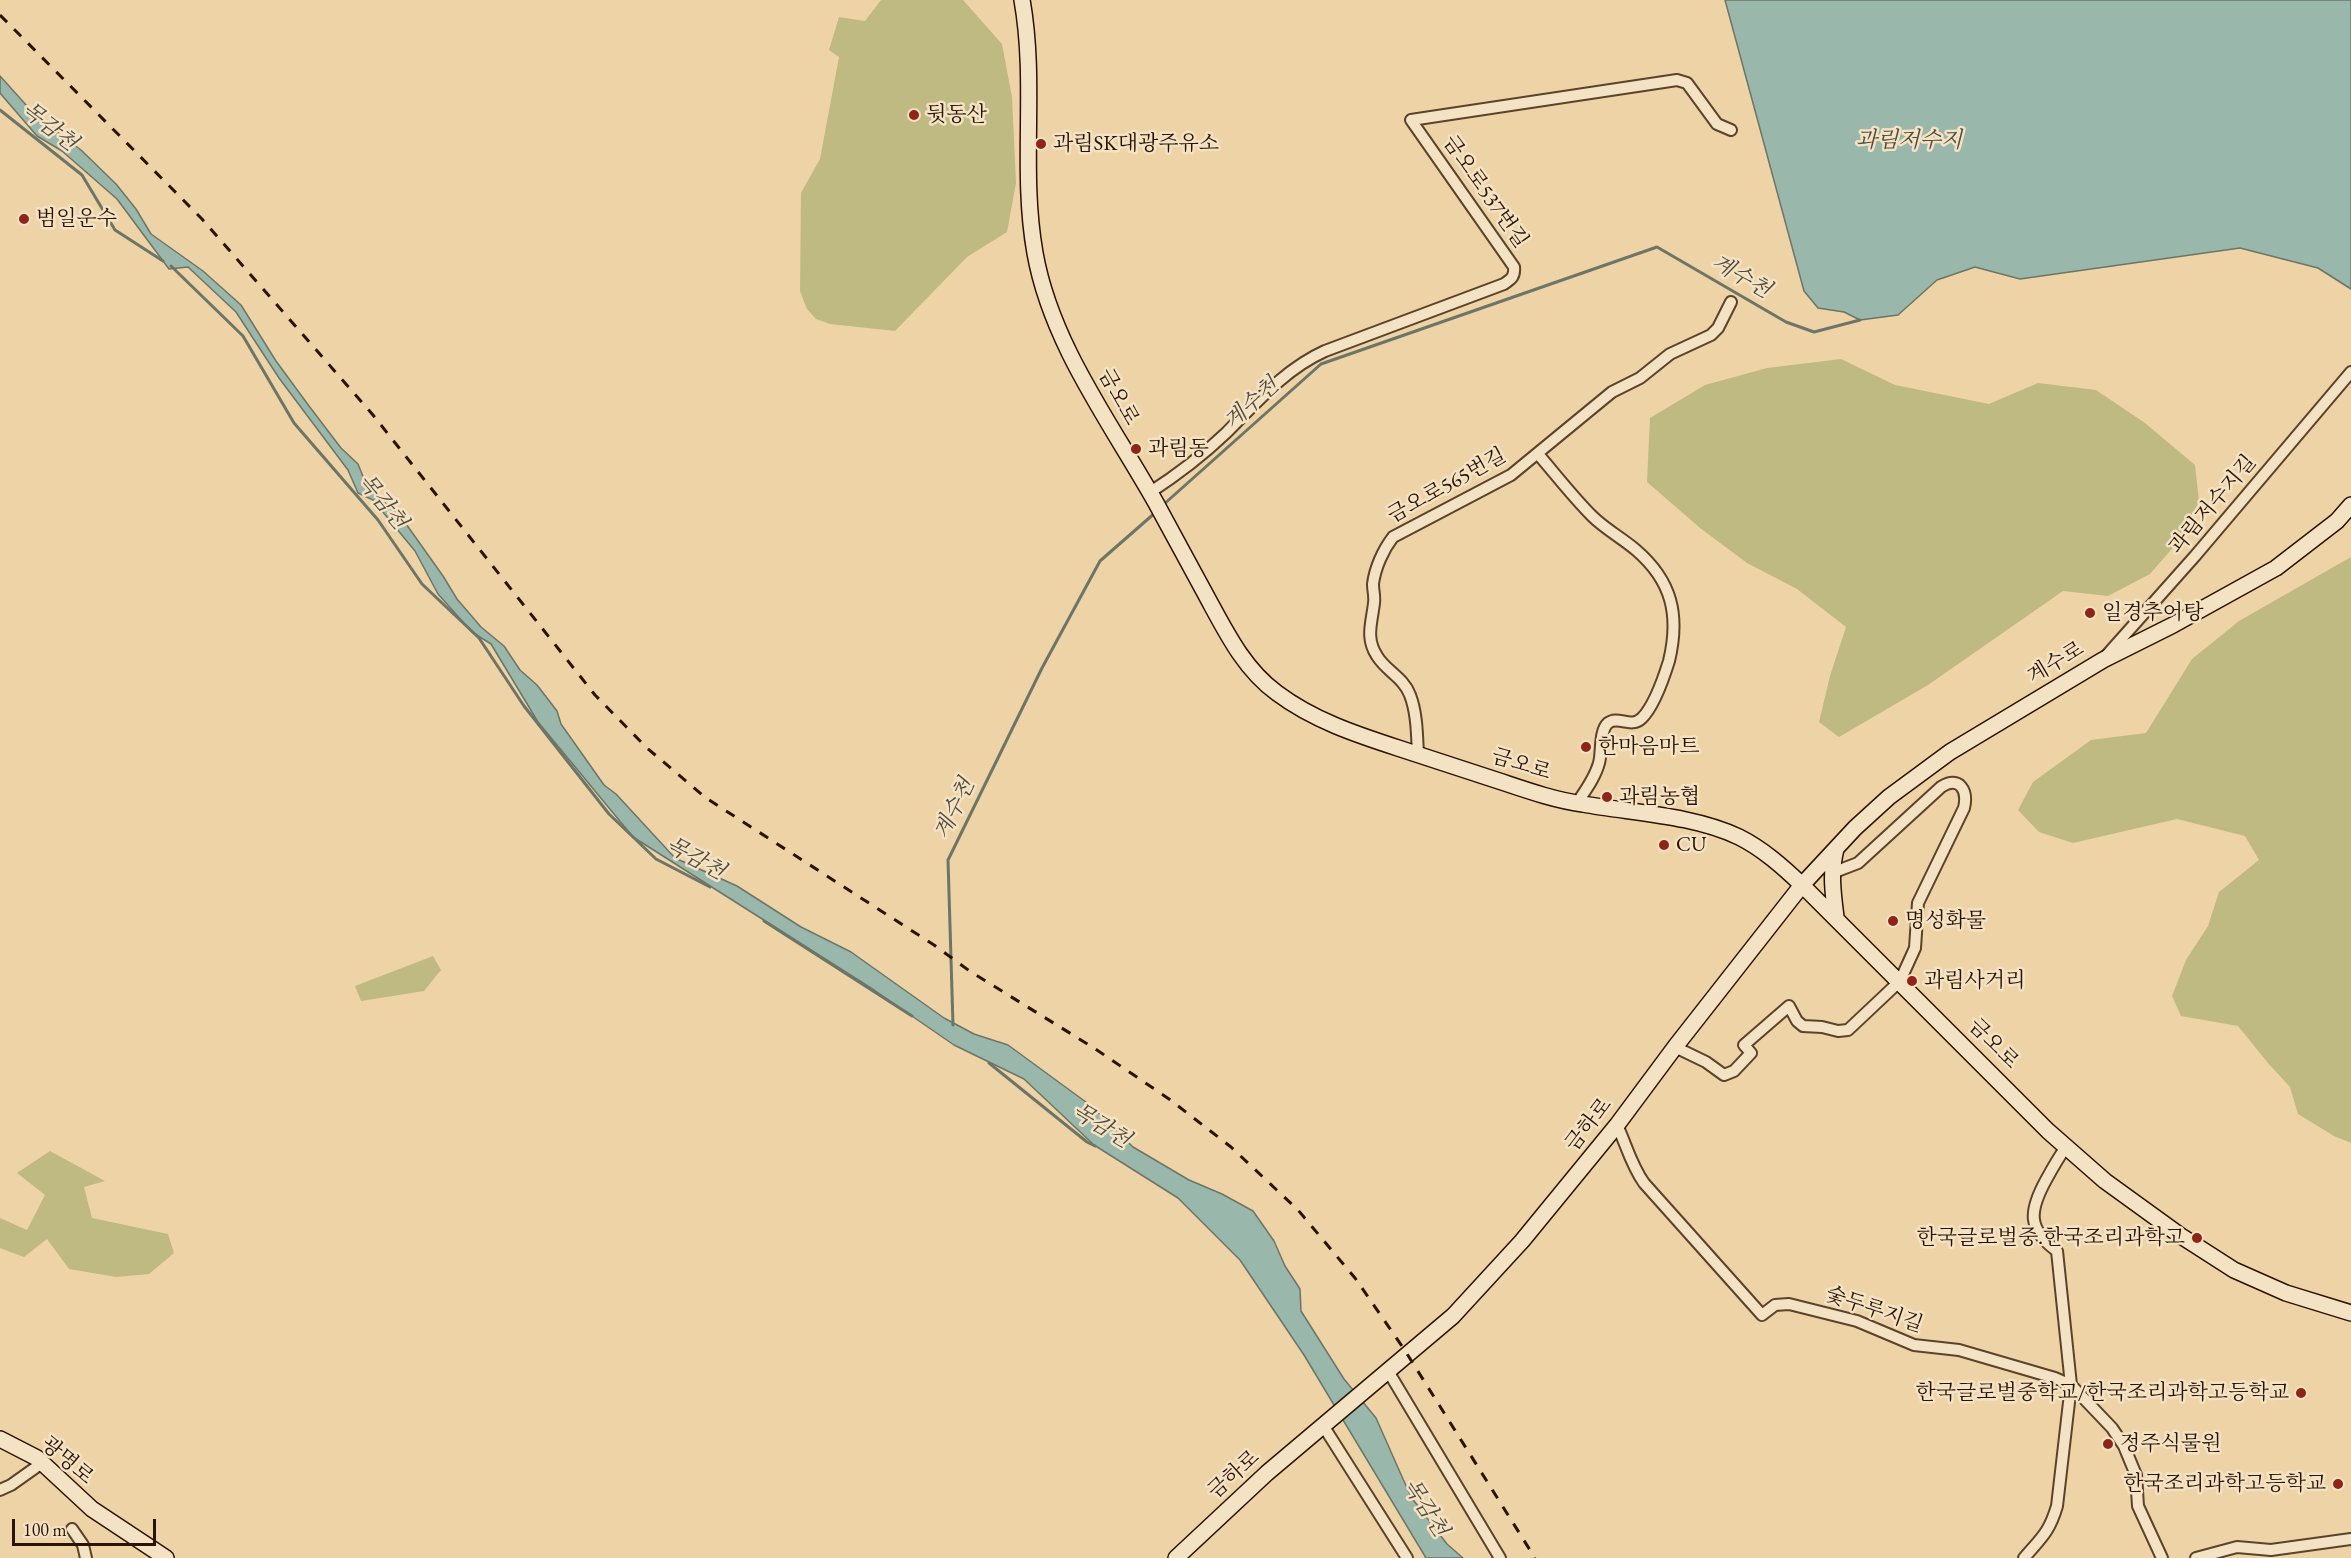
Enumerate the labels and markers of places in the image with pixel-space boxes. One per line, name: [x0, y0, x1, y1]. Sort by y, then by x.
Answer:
place label: 뒷동산: [926, 102, 987, 128]
marker: 뒷동산: [907, 108, 921, 122]
place label: 과림SK대광주유소: [1053, 131, 1219, 157]
marker: 과림SK대광주유소: [1034, 137, 1048, 151]
place label: 범일운수: [36, 206, 117, 232]
marker: 범일운수: [17, 212, 31, 226]
place label: 과림동: [1148, 436, 1209, 462]
marker: 과림동: [1129, 442, 1143, 456]
place label: 일경추어탕: [2102, 600, 2203, 626]
marker: 일경추어탕: [2083, 606, 2097, 620]
place label: 한마음마트: [1598, 734, 1699, 760]
marker: 한마음마트: [1579, 740, 1593, 754]
place label: 과림농협: [1619, 784, 1700, 810]
marker: 과림농협: [1600, 790, 1614, 804]
place label: CU: [1676, 832, 1706, 858]
marker: CU: [1657, 838, 1671, 852]
place label: 명성화물: [1905, 908, 1986, 934]
marker: 명성화물: [1886, 914, 1900, 928]
place label: 과림사거리: [1924, 968, 2025, 994]
marker: 과림사거리: [1905, 974, 1919, 988]
place label: 한국글로벌중.한국조리과학고: [1916, 1225, 2185, 1251]
marker: 한국글로벌중.한국조리과학고: [2190, 1231, 2204, 1245]
place label: 한국글로벌중학교/한국조리과학고등학교: [1915, 1380, 2289, 1406]
marker: 한국글로벌중학교/한국조리과학고등학교: [2294, 1386, 2308, 1400]
place label: 정주식물원: [2120, 1431, 2221, 1457]
marker: 정주식물원: [2101, 1437, 2115, 1451]
place label: 한국조리과학고등학교: [2123, 1471, 2326, 1497]
marker: 한국조리과학고등학교: [2331, 1477, 2345, 1491]

